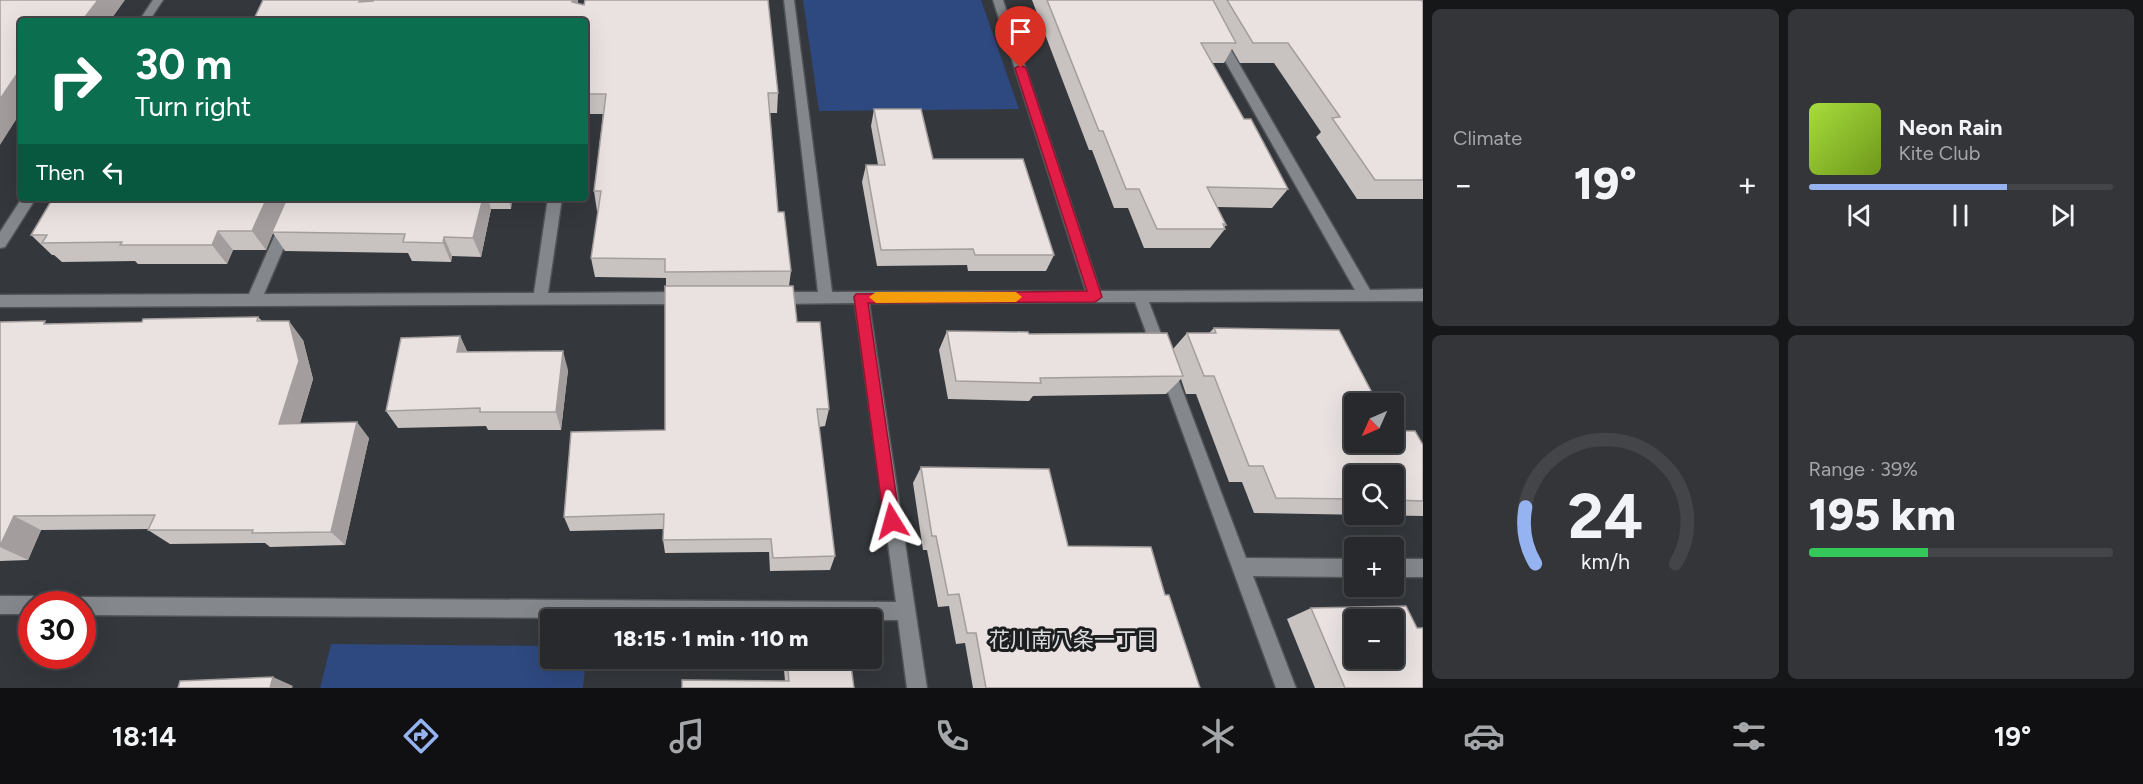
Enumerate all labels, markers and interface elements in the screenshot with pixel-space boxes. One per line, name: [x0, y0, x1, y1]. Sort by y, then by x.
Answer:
pin: [995, 6, 1046, 68]
icon: arrive: [1004, 15, 1037, 48]
text: 30 m: [135, 39, 232, 90]
icon: right: [36, 42, 114, 120]
text: Turn right: [135, 90, 251, 123]
text: Neon Rain: [1899, 114, 2002, 141]
text: Climate: [1453, 126, 1522, 150]
text: Kite Club: [1899, 141, 1980, 165]
icon: left: [97, 156, 130, 189]
text: 19°: [1574, 156, 1637, 210]
text: Then: [36, 159, 85, 186]
text: −: [1453, 165, 1474, 204]
text: +: [1737, 165, 1758, 204]
icon: previous: [1843, 199, 1876, 232]
icon: pause: [1944, 199, 1977, 232]
icon: next: [2046, 199, 2079, 232]
north arrow: [1344, 393, 1404, 453]
map controls: [1344, 393, 1404, 669]
text: Range · 39%: [1809, 457, 1918, 481]
button: search: [1344, 465, 1404, 525]
text: 24: [1567, 479, 1643, 554]
text: 195 km: [1809, 487, 1956, 541]
position arrow: [860, 489, 924, 553]
button: +: [1344, 537, 1404, 597]
text: km/h: [1581, 549, 1630, 574]
speed limit sign: 30: [18, 591, 96, 669]
button: −: [1344, 609, 1404, 669]
text: 18:15 · 1 min · 110 m: [614, 625, 808, 652]
district label: 花川南八条一丁目: [989, 627, 1157, 652]
icon: directions: [400, 715, 442, 757]
icon: music: [666, 715, 708, 757]
icon: phone: [931, 715, 973, 757]
icon: climate: [1197, 715, 1239, 757]
icon: car: [1463, 715, 1505, 757]
icon: filters: [1728, 715, 1770, 757]
text: 18:14: [112, 720, 176, 753]
text: 19°: [1994, 720, 2031, 753]

